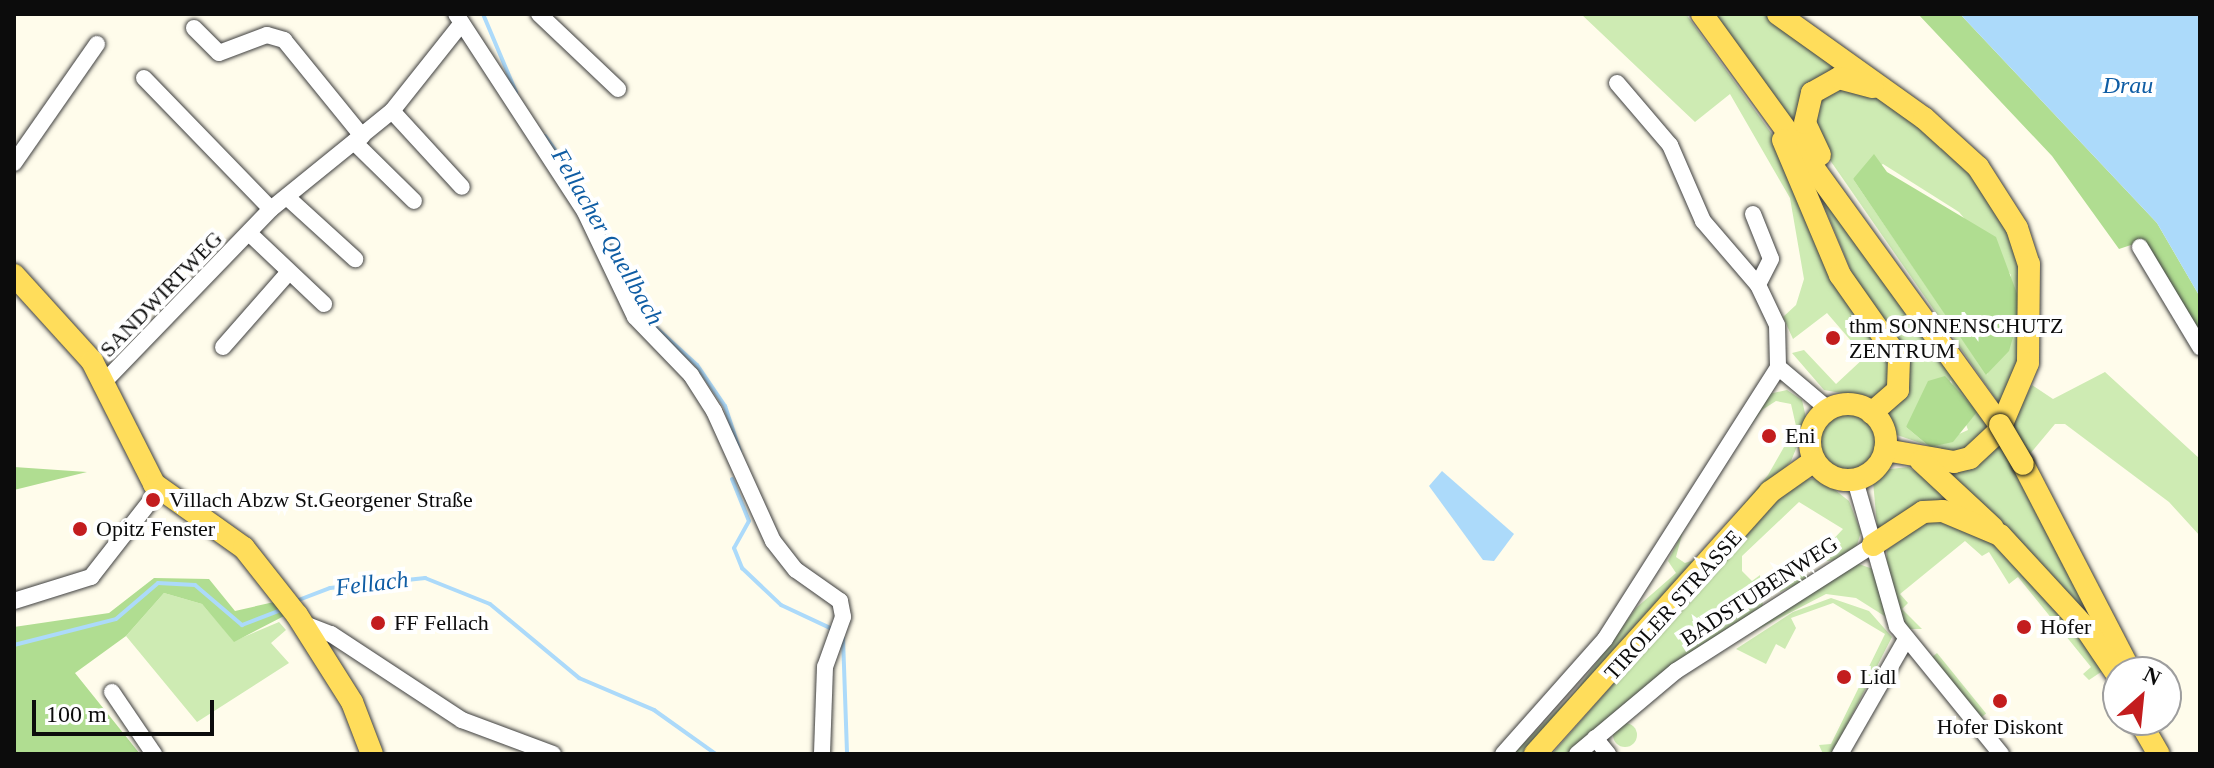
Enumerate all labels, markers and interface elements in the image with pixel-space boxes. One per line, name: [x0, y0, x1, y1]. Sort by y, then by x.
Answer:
water label: Drau: [2103, 72, 2153, 100]
water label: Fellacher Quellbach: [545, 144, 669, 330]
street label: SANDWIRTWEG: [94, 226, 228, 362]
place label: thm SONNENSCHUTZ ZENTRUM: [1849, 312, 2064, 364]
marker: thm SONNENSCHUTZ ZENTRUM: [1824, 329, 1842, 347]
place label: Eni: [1785, 423, 1816, 449]
marker: Eni: [1760, 427, 1778, 445]
place label: Villach Abzw St.Georgener Straße: [169, 487, 474, 513]
marker: Villach Abzw St.Georgener Straße: [144, 491, 162, 509]
place label: Opitz Fenster: [96, 516, 215, 542]
marker: Opitz Fenster: [71, 520, 89, 538]
street label: TIROLER STRASSE: [1599, 525, 1747, 685]
street label: BADSTUBENWEG: [1675, 530, 1843, 652]
water label: Fellach: [334, 565, 410, 603]
place label: FF Fellach: [394, 610, 489, 636]
marker: FF Fellach: [369, 614, 387, 632]
place label: Hofer: [2040, 614, 2091, 640]
marker: Hofer: [2015, 618, 2033, 636]
north arrow: [2102, 656, 2182, 736]
text: N: [2139, 661, 2165, 691]
place label: Lidl: [1860, 664, 1897, 690]
marker: Lidl: [1835, 668, 1853, 686]
scale bar: [36, 684, 218, 734]
marker: Hofer Diskont: [1991, 692, 2009, 710]
text: 100 m: [46, 701, 107, 727]
place label: Hofer Diskont: [1937, 714, 2063, 740]

